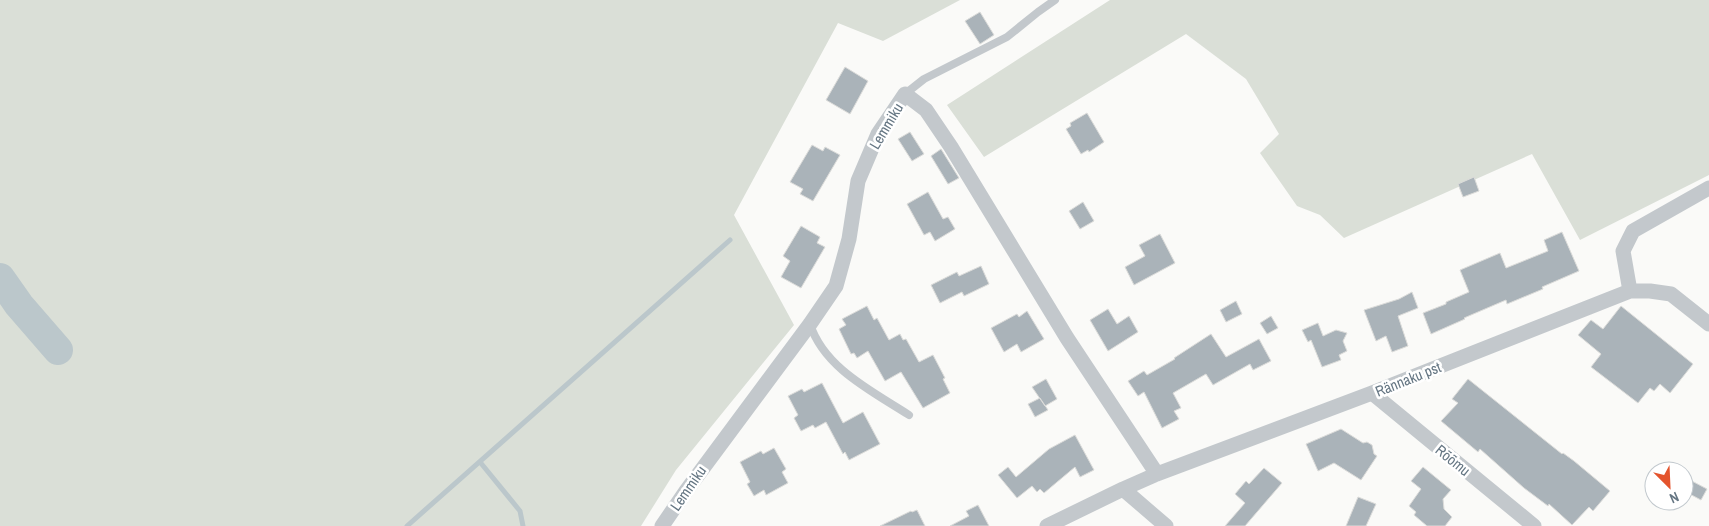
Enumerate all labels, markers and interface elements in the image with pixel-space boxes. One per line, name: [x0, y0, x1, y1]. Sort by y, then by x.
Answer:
street label: Lemmiku: [864, 99, 908, 153]
street label: Rännaku pst: [1372, 356, 1444, 402]
street label: Rõõmu: [1431, 439, 1475, 481]
street label: Lemmiku: [665, 461, 711, 515]
north arrow: [1644, 461, 1694, 511]
text: N: [1667, 488, 1682, 508]

